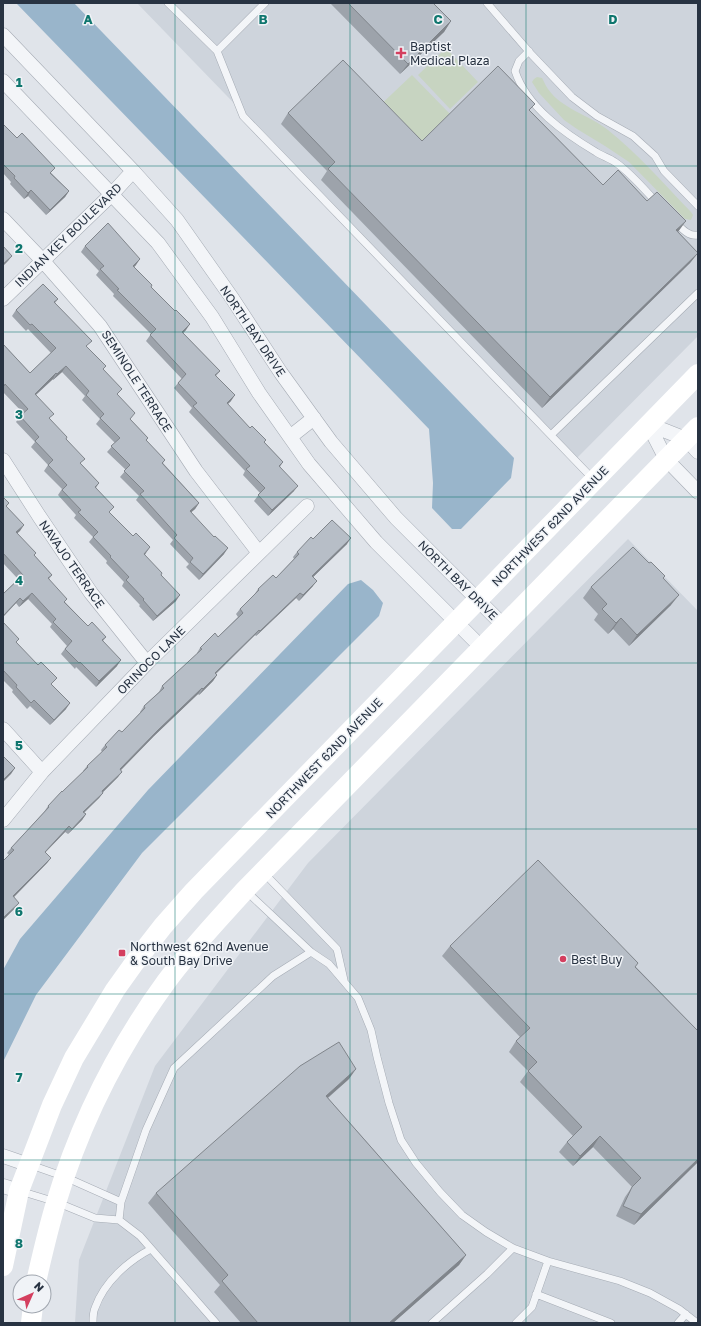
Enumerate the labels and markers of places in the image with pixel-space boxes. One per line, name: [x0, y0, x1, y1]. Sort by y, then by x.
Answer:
place label: Baptist Medical Plaza: [410, 39, 489, 68]
marker: Baptist Medical Plaza: [395, 47, 407, 59]
place label: Northwest 62nd Avenue & South Bay Drive: [130, 939, 268, 968]
marker: Northwest 62nd Avenue & South Bay Drive: [117, 948, 127, 958]
place label: Best Buy: [571, 952, 622, 967]
marker: Best Buy: [558, 954, 568, 964]

